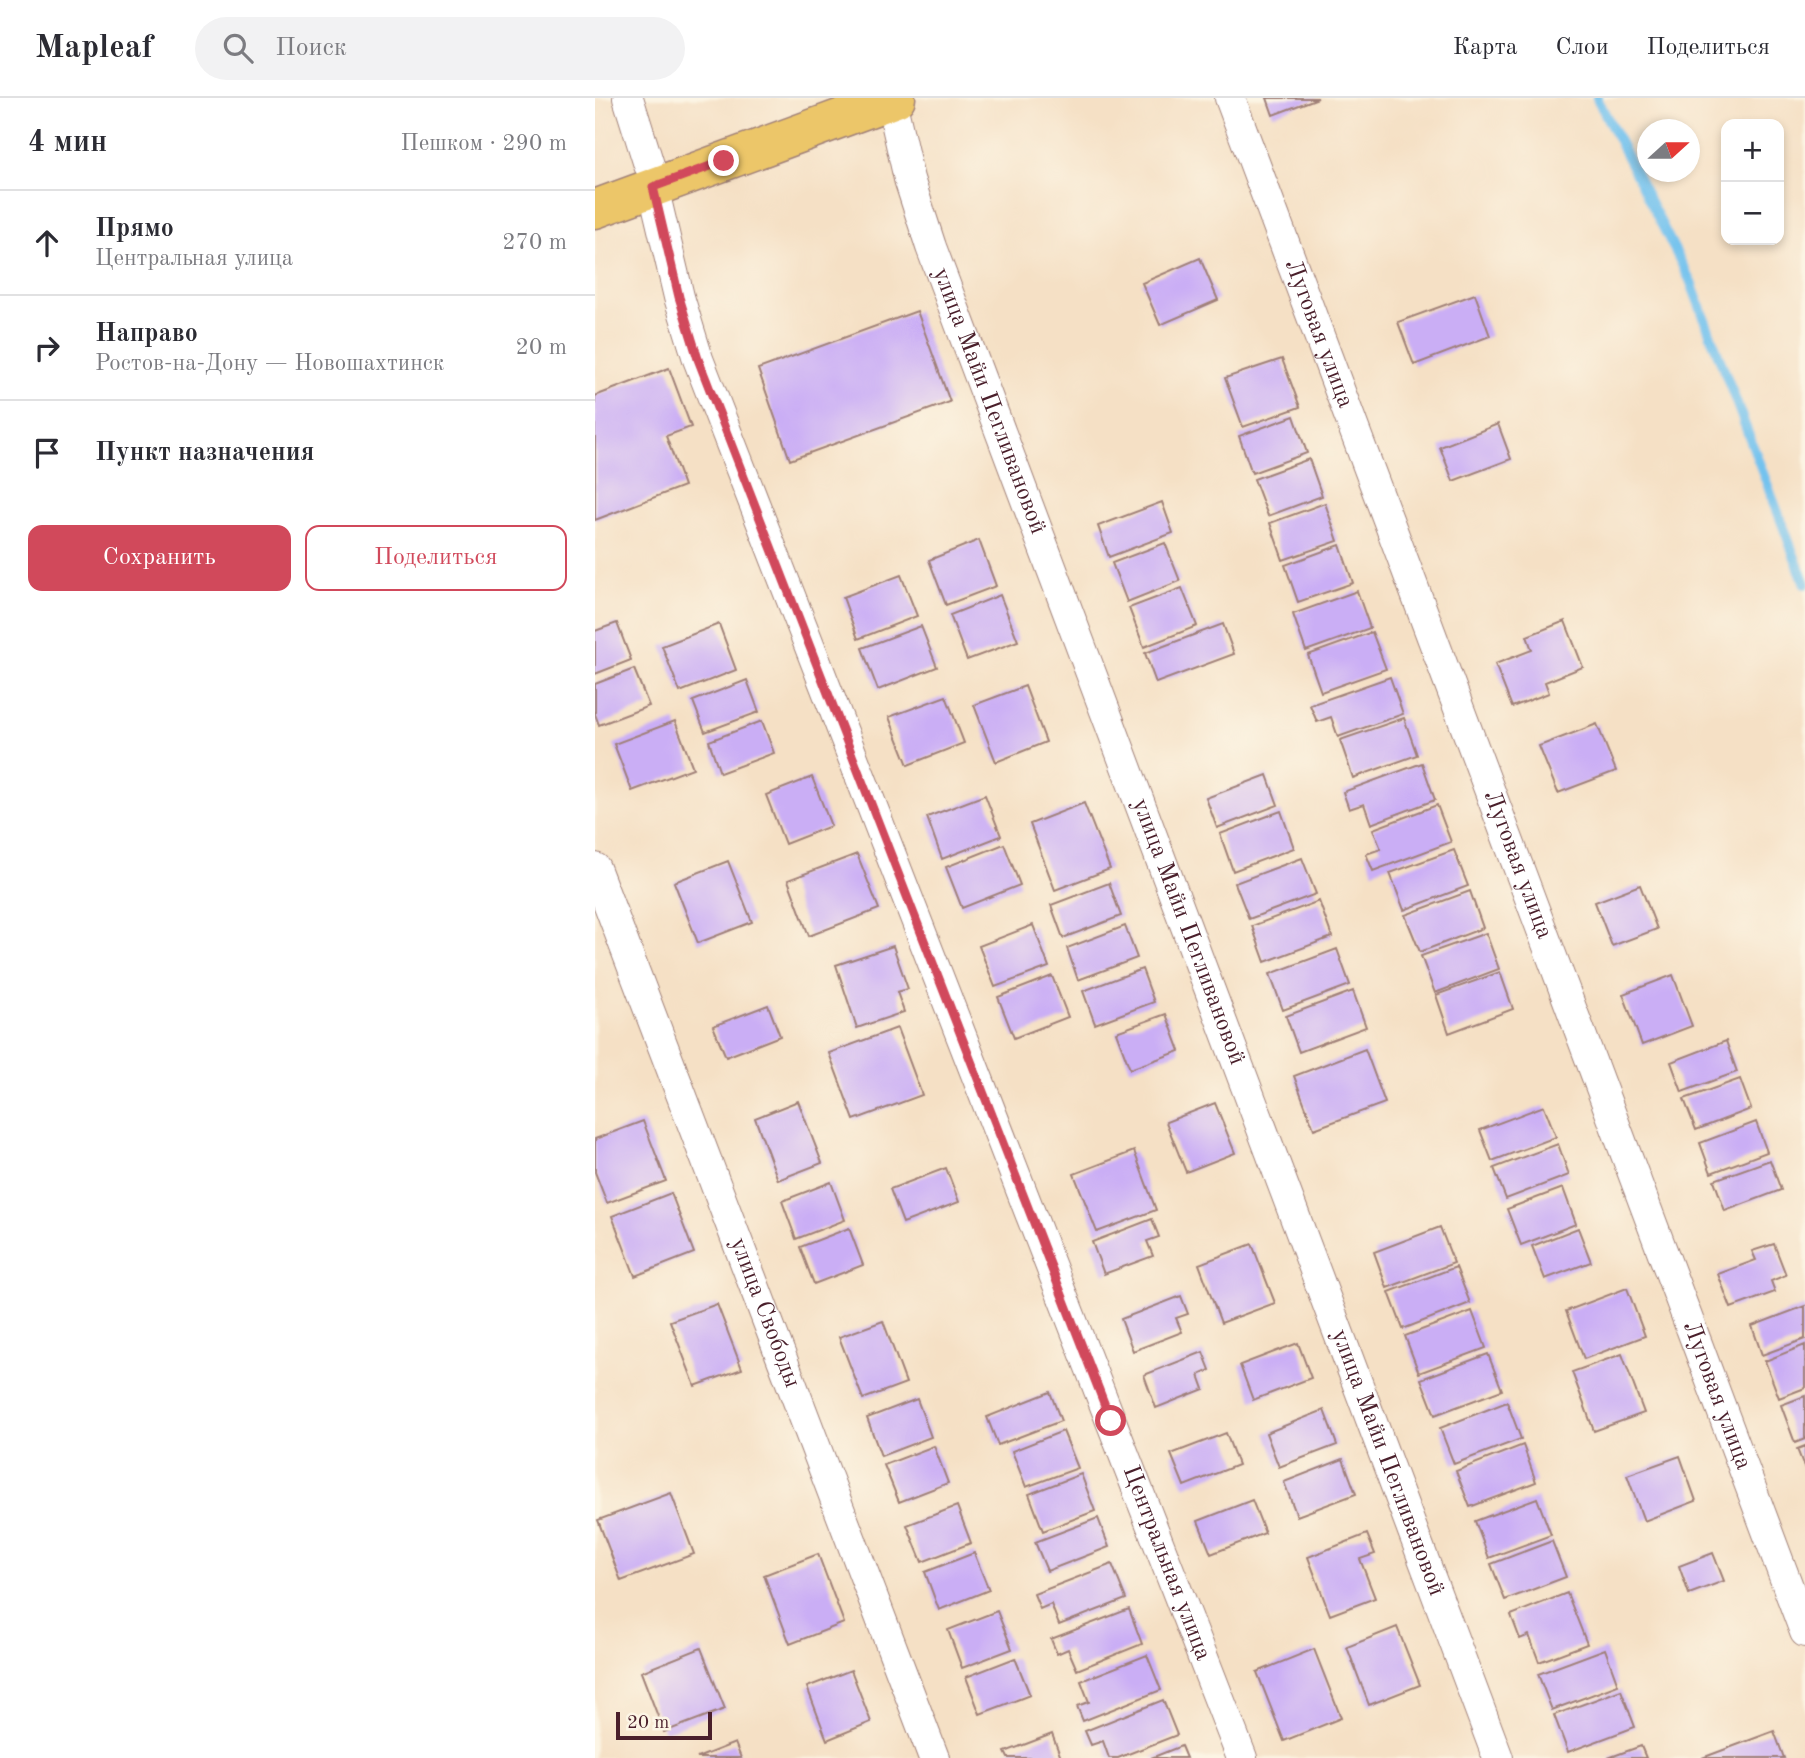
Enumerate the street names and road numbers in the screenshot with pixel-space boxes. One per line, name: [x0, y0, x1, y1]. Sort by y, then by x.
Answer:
street label: Луговая улица: [1280, 256, 1357, 412]
street label: улица Майи Пегливановой: [928, 265, 1050, 537]
street label: Луговая улица: [1479, 787, 1556, 943]
street label: улица Майи Пегливановой: [1127, 795, 1249, 1068]
street label: улица Свободы: [725, 1235, 804, 1391]
street label: Луговая улица: [1678, 1318, 1755, 1473]
street label: улица Майи Пегливановой: [1326, 1326, 1448, 1599]
street label: Центральная улица: [1118, 1463, 1215, 1664]

